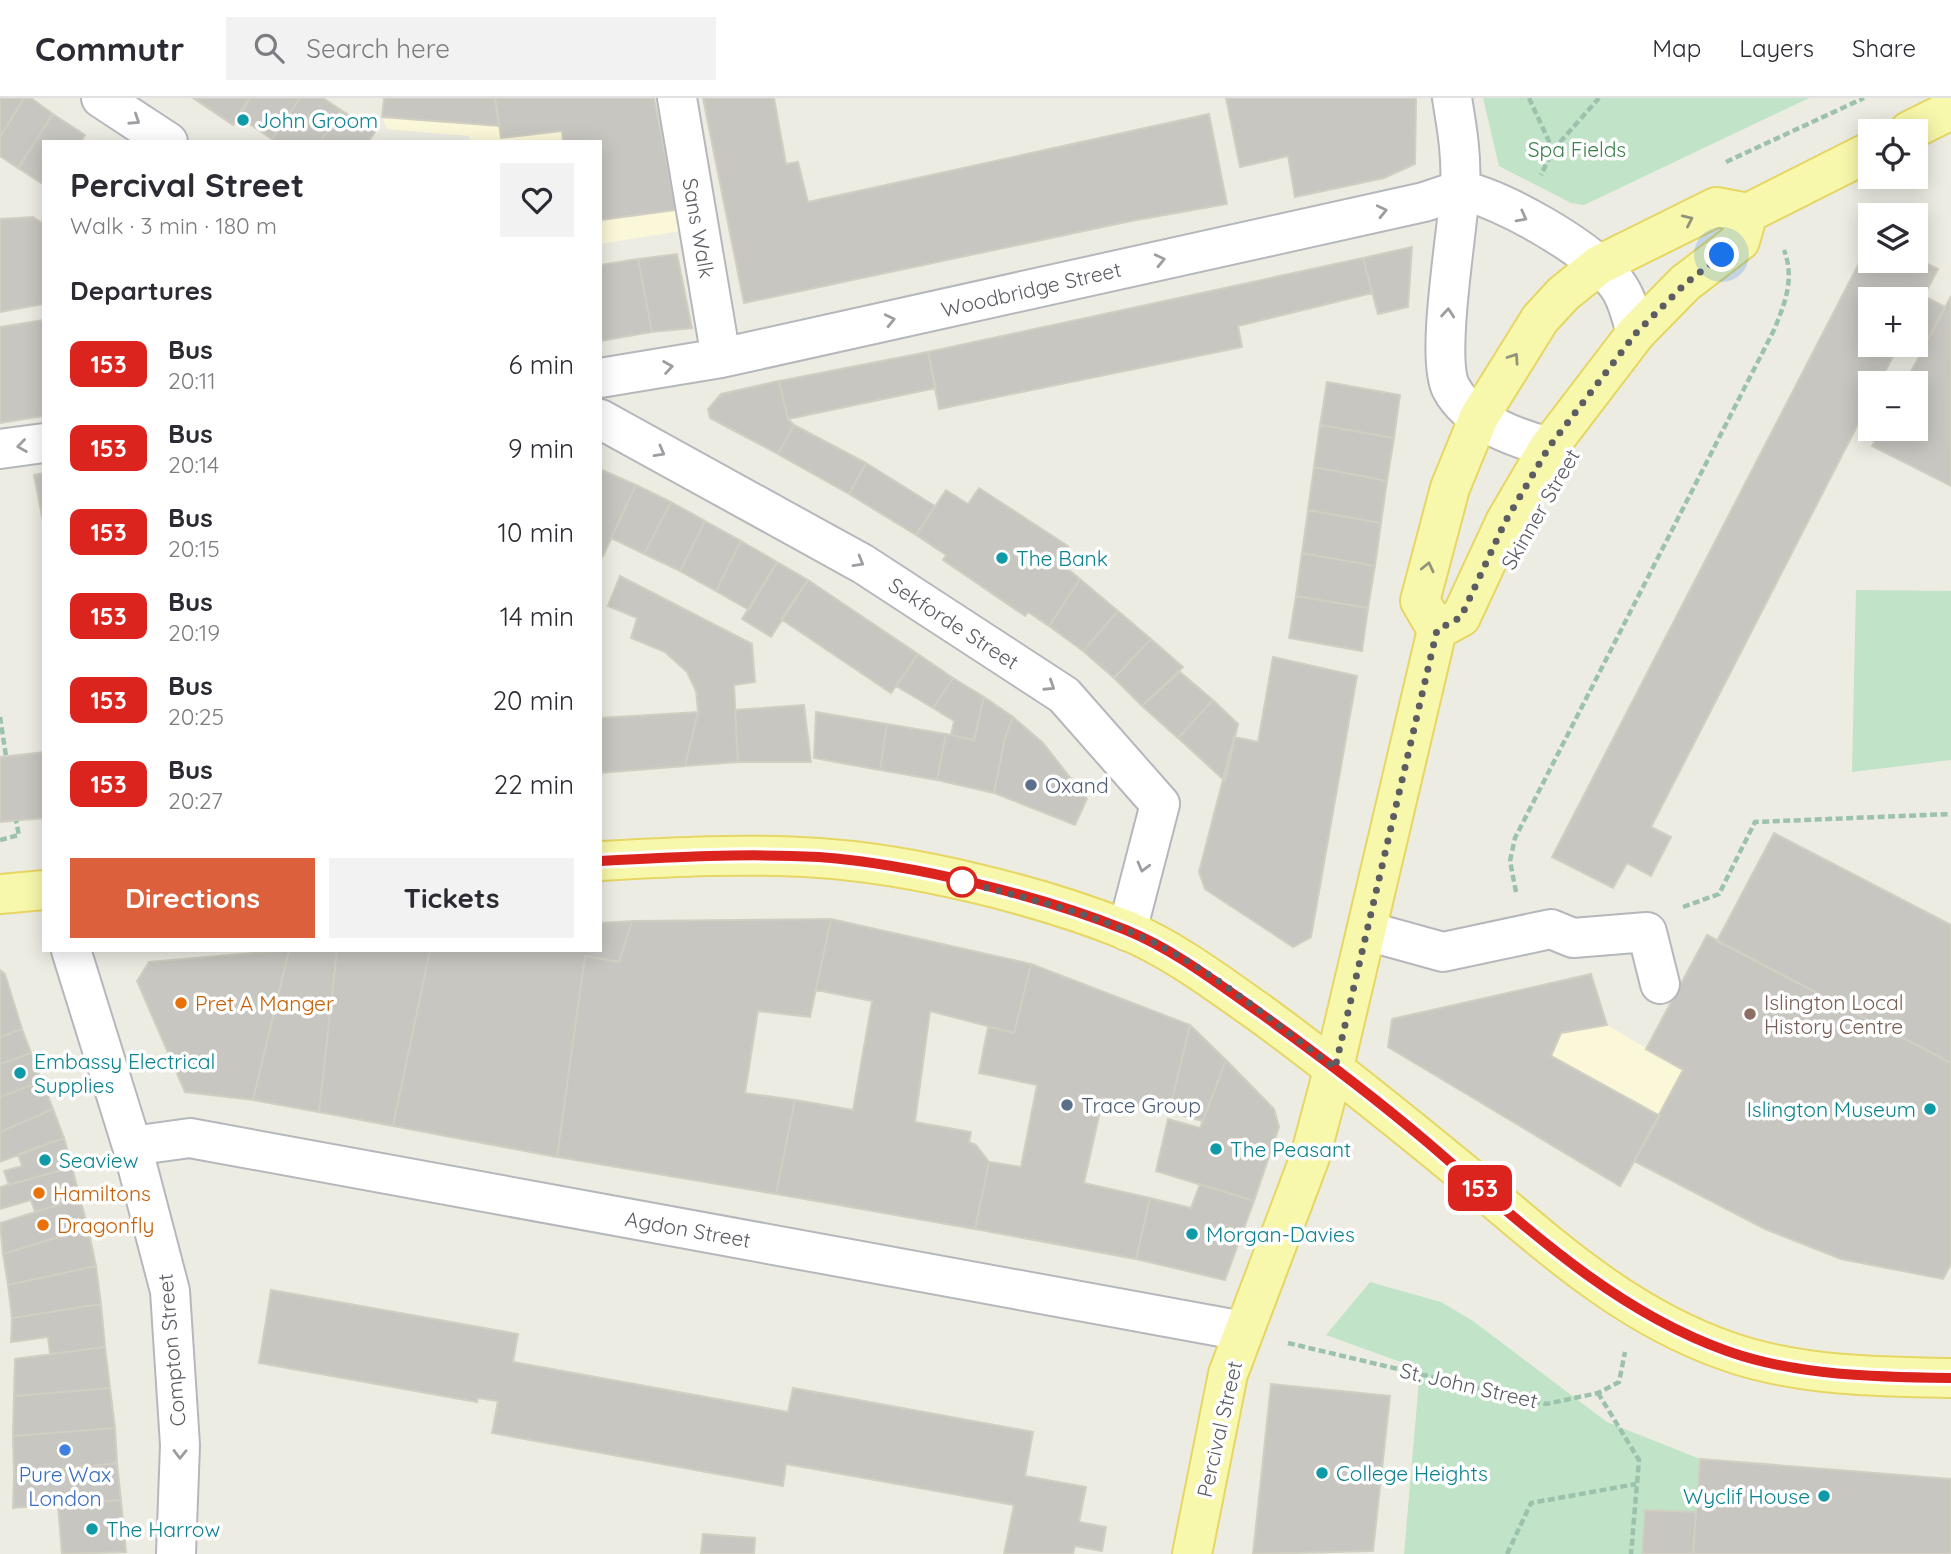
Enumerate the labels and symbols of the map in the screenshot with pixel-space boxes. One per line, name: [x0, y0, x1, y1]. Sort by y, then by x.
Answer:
place label: John Groom: [257, 107, 378, 133]
one-way arrow: [127, 112, 140, 125]
marker: John Groom: [235, 112, 251, 128]
park label: Spa Fields: [1528, 136, 1626, 162]
street label: Sans Walk: [677, 176, 721, 280]
one-way arrow: [1376, 205, 1388, 219]
one-way arrow: [1515, 209, 1527, 222]
one-way arrow: [1681, 214, 1694, 228]
your location: [1704, 237, 1739, 272]
one-way arrow: [1154, 254, 1166, 269]
street label: Woodbridge Street: [939, 256, 1123, 322]
one-way arrow: [1440, 307, 1455, 318]
one-way arrow: [884, 314, 896, 329]
one-way arrow: [1506, 353, 1519, 366]
one-way arrow: [662, 360, 674, 375]
one-way arrow: [16, 439, 28, 454]
one-way arrow: [653, 444, 665, 457]
street label: Skinner Street: [1495, 444, 1585, 574]
place label: The Bank: [1016, 545, 1108, 571]
marker: The Bank: [994, 550, 1010, 566]
one-way arrow: [852, 554, 865, 567]
one-way arrow: [1420, 562, 1434, 574]
street label: Sekforde Street: [884, 571, 1024, 675]
one-way arrow: [1042, 677, 1055, 690]
place label: Oxand: [1045, 772, 1109, 798]
marker: Oxand: [1023, 777, 1039, 793]
one-way arrow: [1137, 861, 1151, 873]
unlabelled marker: [947, 867, 977, 897]
place label: Islington Local History Centre: [1764, 989, 1904, 1039]
place label: Pret A Manger: [195, 990, 334, 1016]
marker: Pret A Manger: [173, 995, 189, 1011]
marker: Islington Local History Centre: [1742, 1006, 1758, 1022]
place label: Embassy Electrical Supplies: [34, 1048, 215, 1098]
marker: Embassy Electrical Supplies: [12, 1065, 28, 1081]
place label: Trace Group: [1081, 1092, 1201, 1118]
place label: Islington Museum: [1747, 1096, 1916, 1122]
marker: Trace Group: [1059, 1097, 1075, 1113]
marker: Islington Museum: [1922, 1101, 1938, 1117]
place label: The Peasant: [1230, 1136, 1351, 1162]
marker: The Peasant: [1208, 1141, 1224, 1157]
place label: Seaview: [59, 1147, 139, 1173]
marker: Seaview: [37, 1152, 53, 1168]
line badge: 153: [1440, 1165, 1520, 1211]
place label: Hamiltons: [53, 1180, 151, 1206]
marker: Hamiltons: [31, 1185, 47, 1201]
street label: Agdon Street: [623, 1205, 753, 1253]
place label: Dragonfly: [57, 1212, 154, 1238]
marker: Dragonfly: [35, 1217, 51, 1233]
place label: Morgan-Davies: [1206, 1221, 1355, 1247]
marker: Morgan-Davies: [1184, 1226, 1200, 1242]
street label: Compton Street: [151, 1273, 191, 1427]
street label: St. John Street: [1398, 1357, 1540, 1413]
street label: Percival Street: [1191, 1358, 1247, 1500]
marker: Pure Wax London: [57, 1442, 73, 1458]
one-way arrow: [172, 1449, 187, 1460]
place label: College Heights: [1336, 1460, 1488, 1486]
place label: Pure Wax London: [19, 1461, 111, 1511]
marker: College Heights: [1314, 1465, 1330, 1481]
place label: Wyclif House: [1683, 1483, 1810, 1509]
marker: Wyclif House: [1816, 1488, 1832, 1504]
place label: The Harrow: [106, 1516, 220, 1542]
marker: The Harrow: [84, 1521, 100, 1537]

